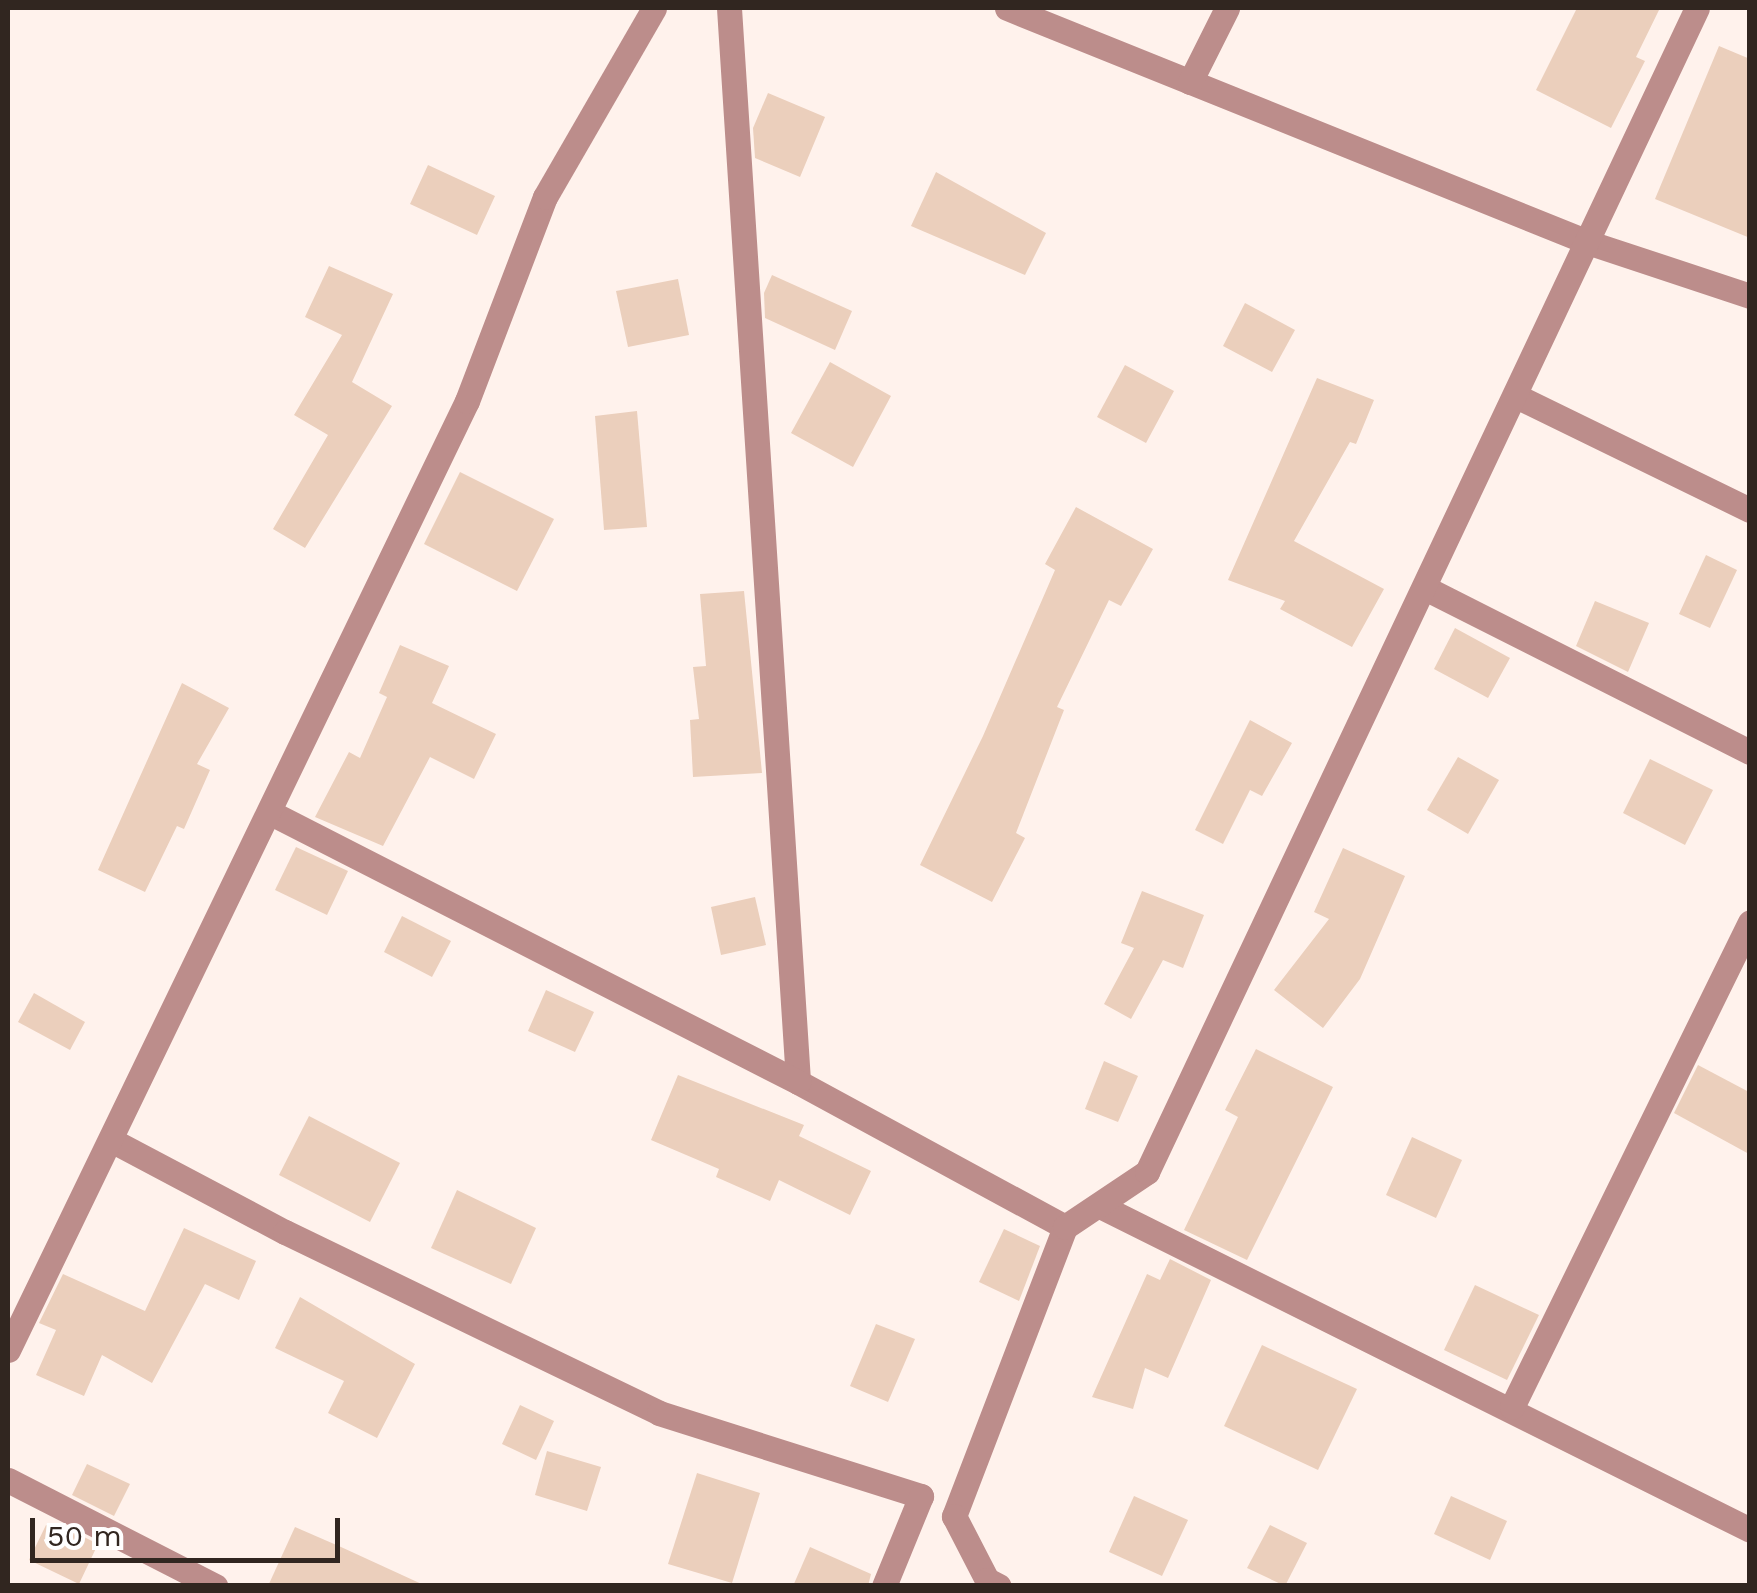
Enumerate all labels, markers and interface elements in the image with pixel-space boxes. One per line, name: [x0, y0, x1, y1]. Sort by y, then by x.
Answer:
scale bar: [35, 1498, 345, 1560]
text: 50 m: [47, 1518, 122, 1553]

